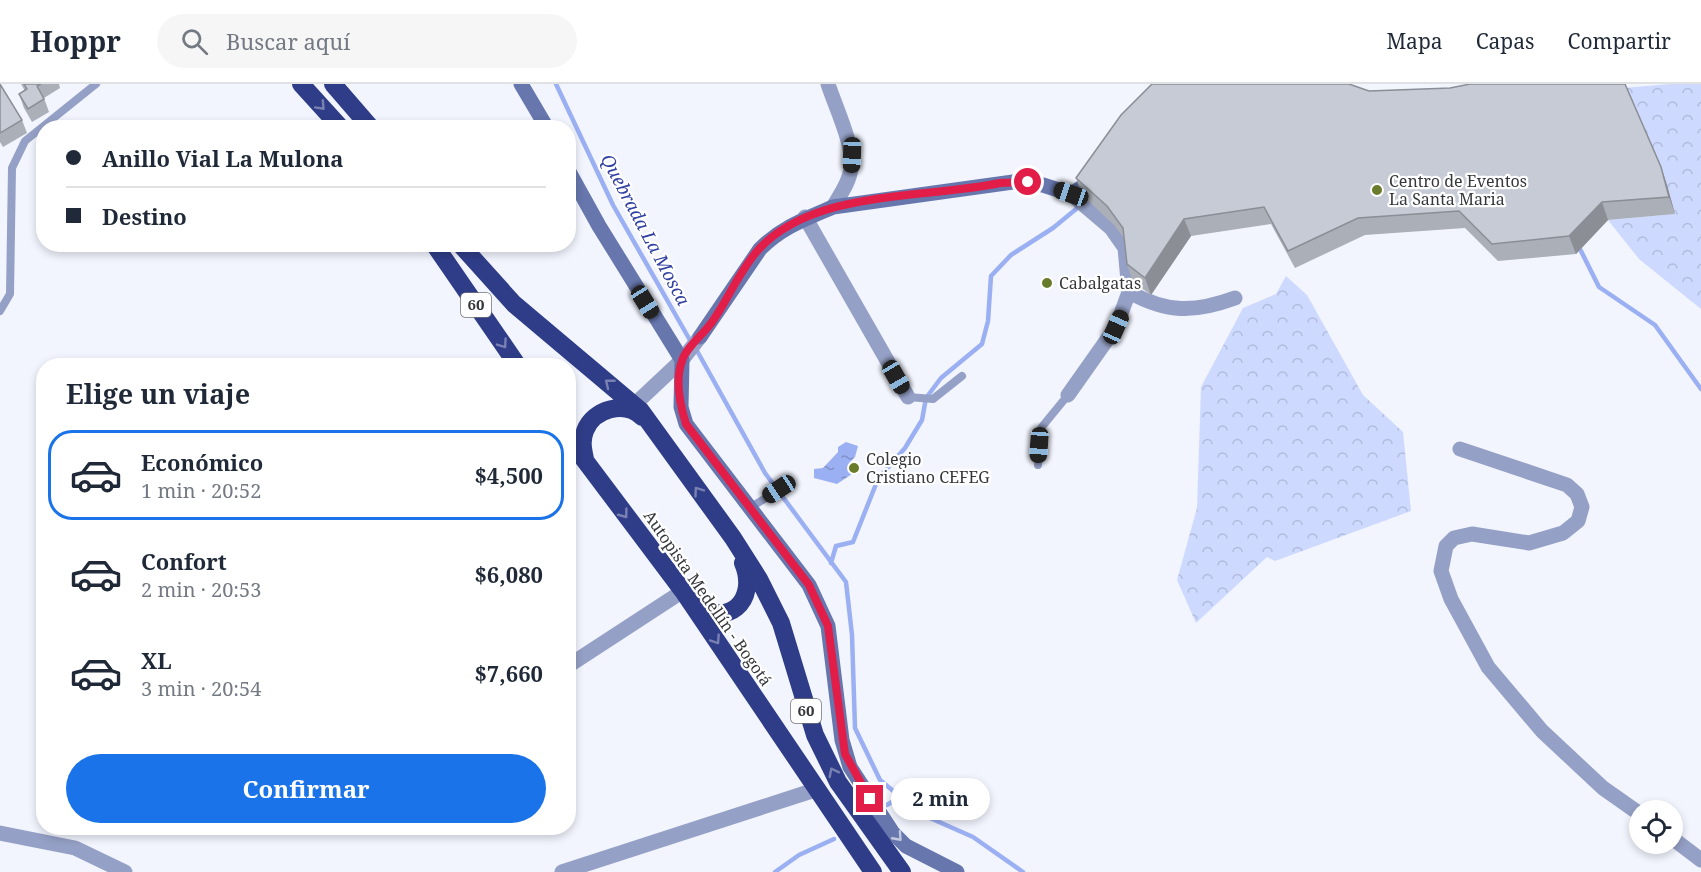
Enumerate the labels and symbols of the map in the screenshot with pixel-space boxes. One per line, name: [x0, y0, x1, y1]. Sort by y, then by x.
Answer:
one-way arrow: [314, 98, 325, 109]
car: [842, 137, 862, 173]
water label: Quebrada La Mosca: [596, 150, 696, 310]
route start: [1014, 168, 1041, 195]
place label: Centro de Eventos La Santa Maria: [1389, 170, 1527, 210]
car: [1051, 180, 1091, 208]
marker: Centro de Eventos La Santa Maria: [1370, 183, 1384, 197]
place label: Cabalgatas: [1059, 272, 1141, 294]
marker: Cabalgatas: [1040, 276, 1054, 290]
car: [628, 282, 662, 322]
road number: 60: [461, 293, 491, 317]
car: [1100, 307, 1132, 347]
one-way arrow: [496, 338, 507, 349]
car: [879, 357, 913, 397]
one-way arrow: [605, 379, 616, 390]
car: [1029, 426, 1049, 464]
place label: Colegio Cristiano CEFEG: [866, 448, 990, 488]
marker: Colegio Cristiano CEFEG: [847, 461, 861, 475]
car: [759, 472, 799, 506]
one-way arrow: [695, 486, 706, 497]
street label: Autopista Medellín - Bogotá: [639, 506, 777, 690]
one-way arrow: [617, 507, 628, 518]
one-way arrow: [709, 633, 720, 644]
road number: 60: [791, 699, 821, 723]
one-way arrow: [829, 768, 840, 779]
callout: 2 min: [891, 778, 990, 820]
route end: [856, 785, 883, 812]
one-way arrow: [891, 831, 902, 841]

